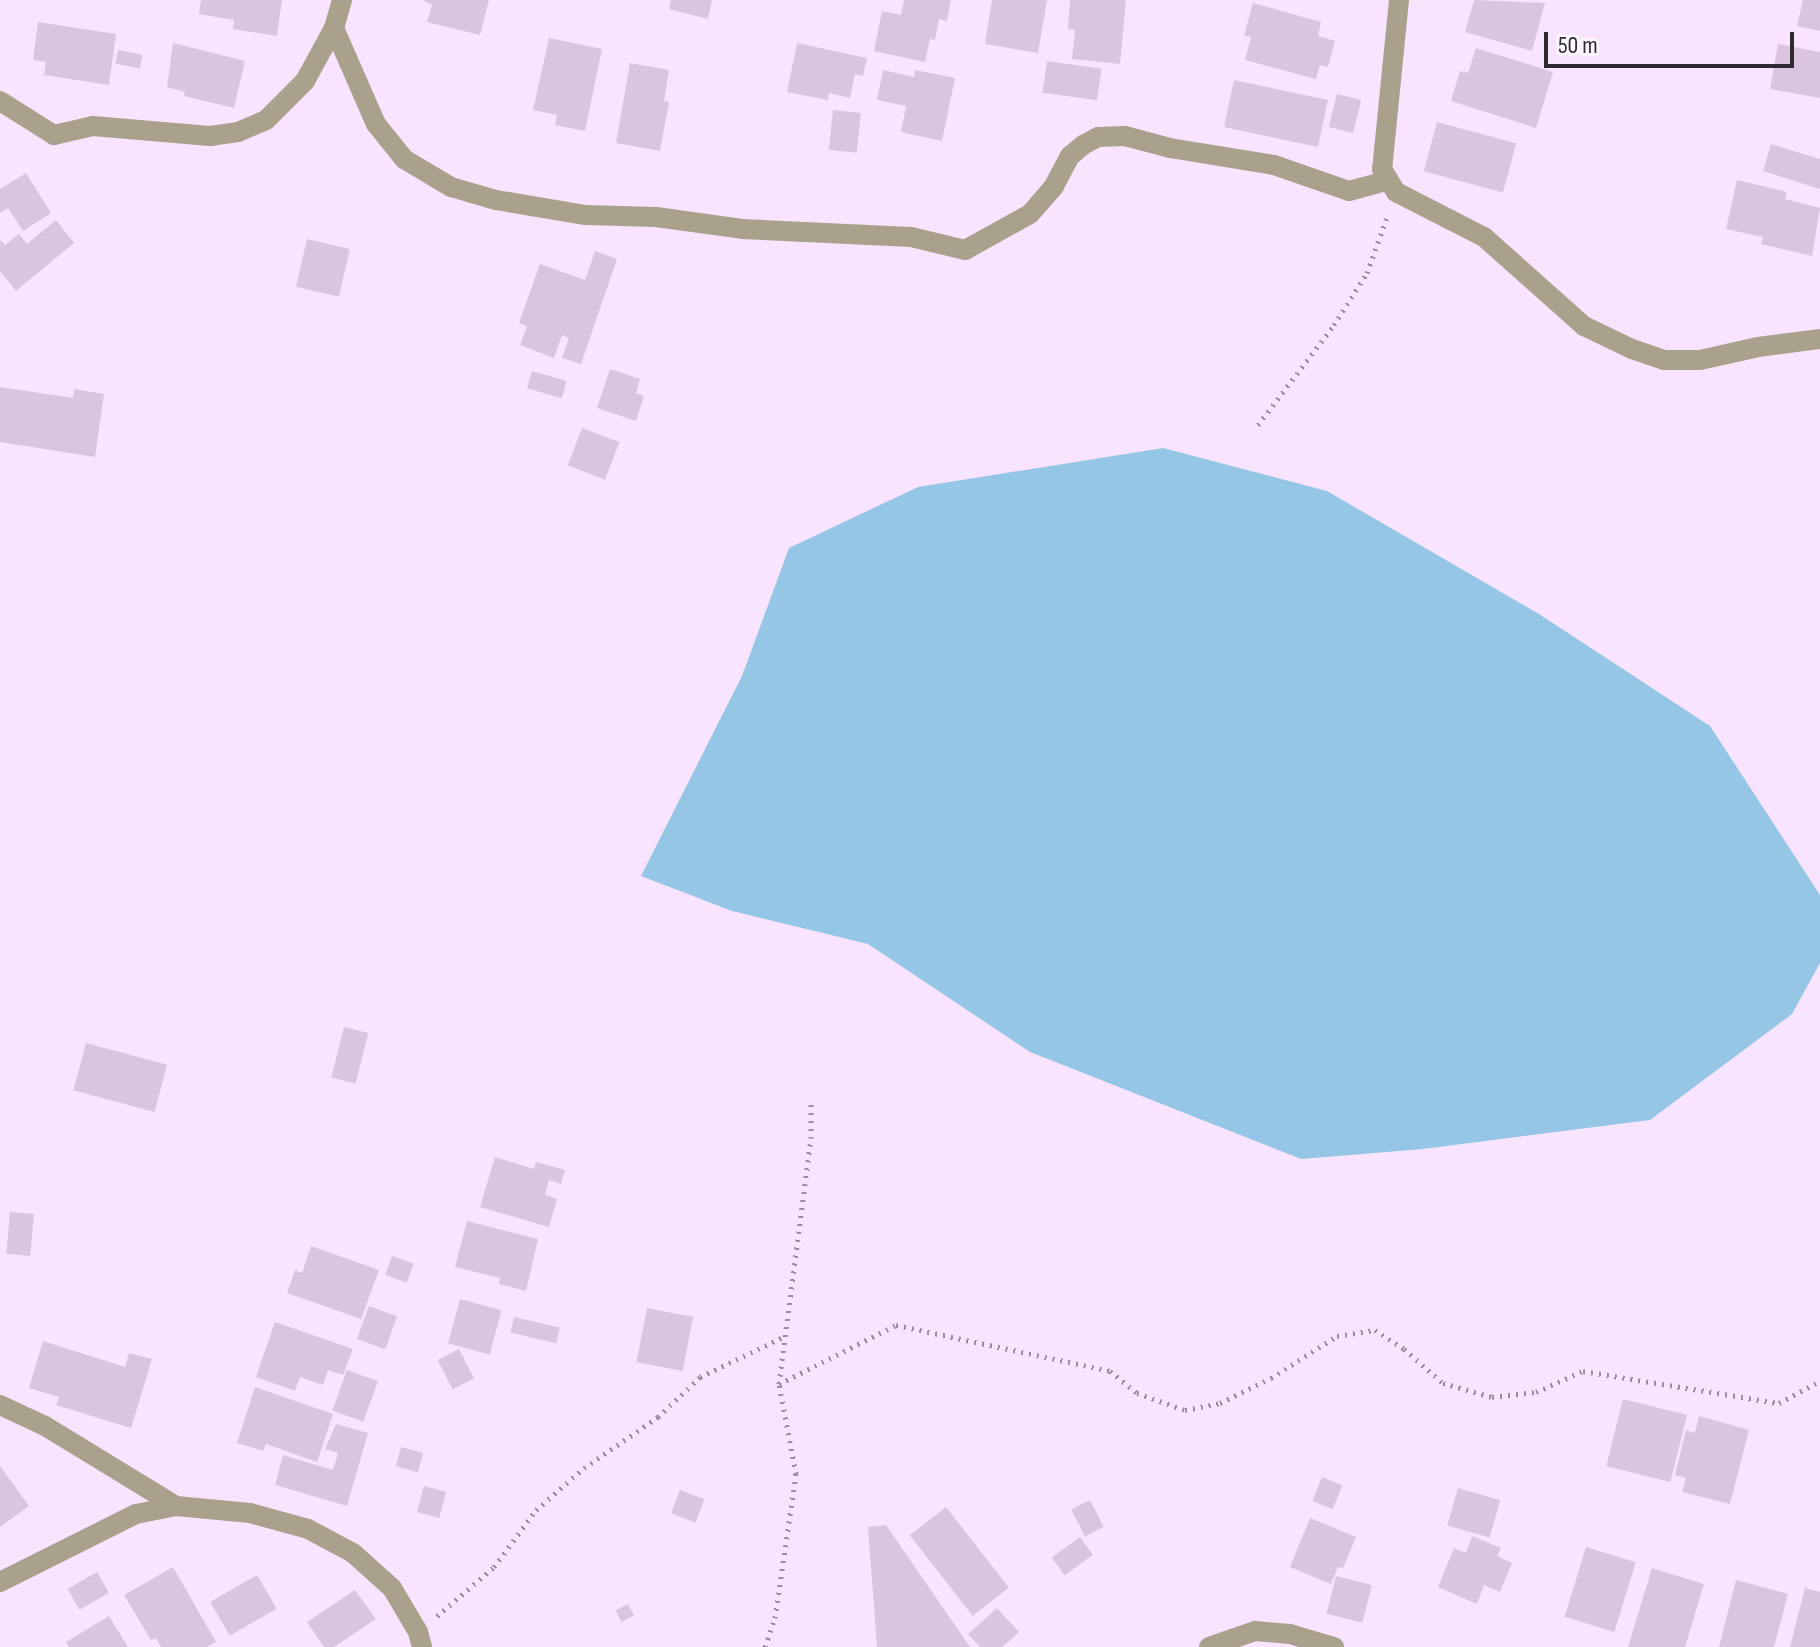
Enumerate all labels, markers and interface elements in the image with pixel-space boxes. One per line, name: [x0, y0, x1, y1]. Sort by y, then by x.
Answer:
scale bar: [1548, 16, 1798, 66]
text: 50 m: [1558, 31, 1598, 60]

